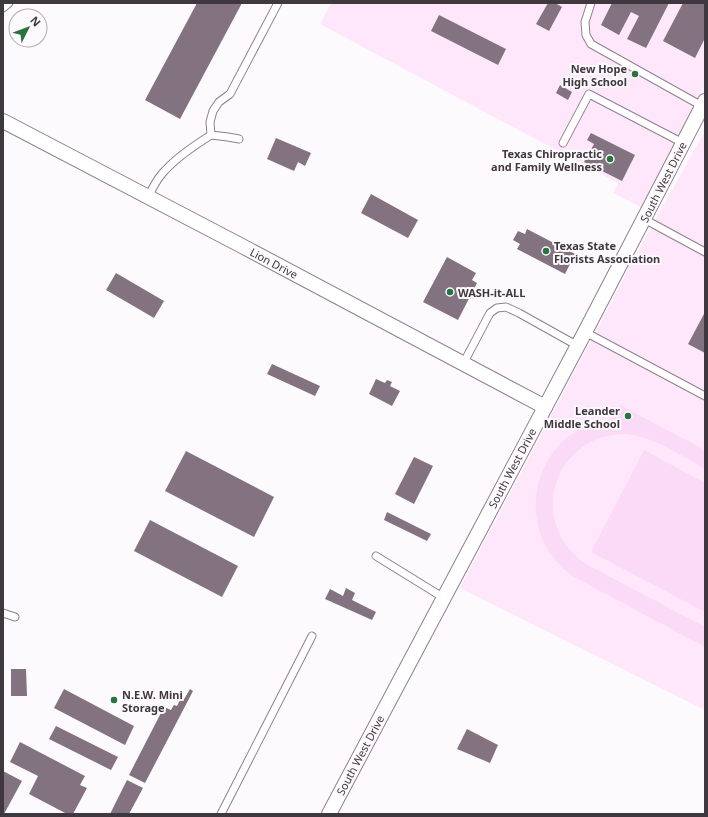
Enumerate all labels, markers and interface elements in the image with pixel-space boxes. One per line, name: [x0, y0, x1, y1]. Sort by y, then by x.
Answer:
north arrow: [8, 8, 48, 48]
text: N: [27, 13, 44, 29]
place label: New Hope High School: [562, 61, 627, 89]
marker: New Hope High School: [630, 69, 640, 79]
street label: South West Drive: [636, 139, 690, 225]
place label: Texas Chiropractic and Family Wellness: [491, 146, 602, 174]
marker: Texas Chiropractic and Family Wellness: [605, 154, 615, 164]
place label: Texas State Florists Association: [554, 238, 660, 266]
street label: Lion Drive: [247, 244, 301, 282]
marker: Texas State Florists Association: [541, 246, 551, 256]
place label: WASH-it-ALL: [458, 285, 525, 300]
marker: WASH-it-ALL: [445, 287, 455, 297]
place label: Leander Middle School: [544, 403, 620, 431]
marker: Leander Middle School: [623, 411, 633, 421]
street label: South West Drive: [485, 425, 539, 511]
place label: N.E.W. Mini Storage: [122, 687, 183, 715]
marker: N.E.W. Mini Storage: [109, 695, 119, 705]
street label: South West Drive: [333, 712, 387, 798]

